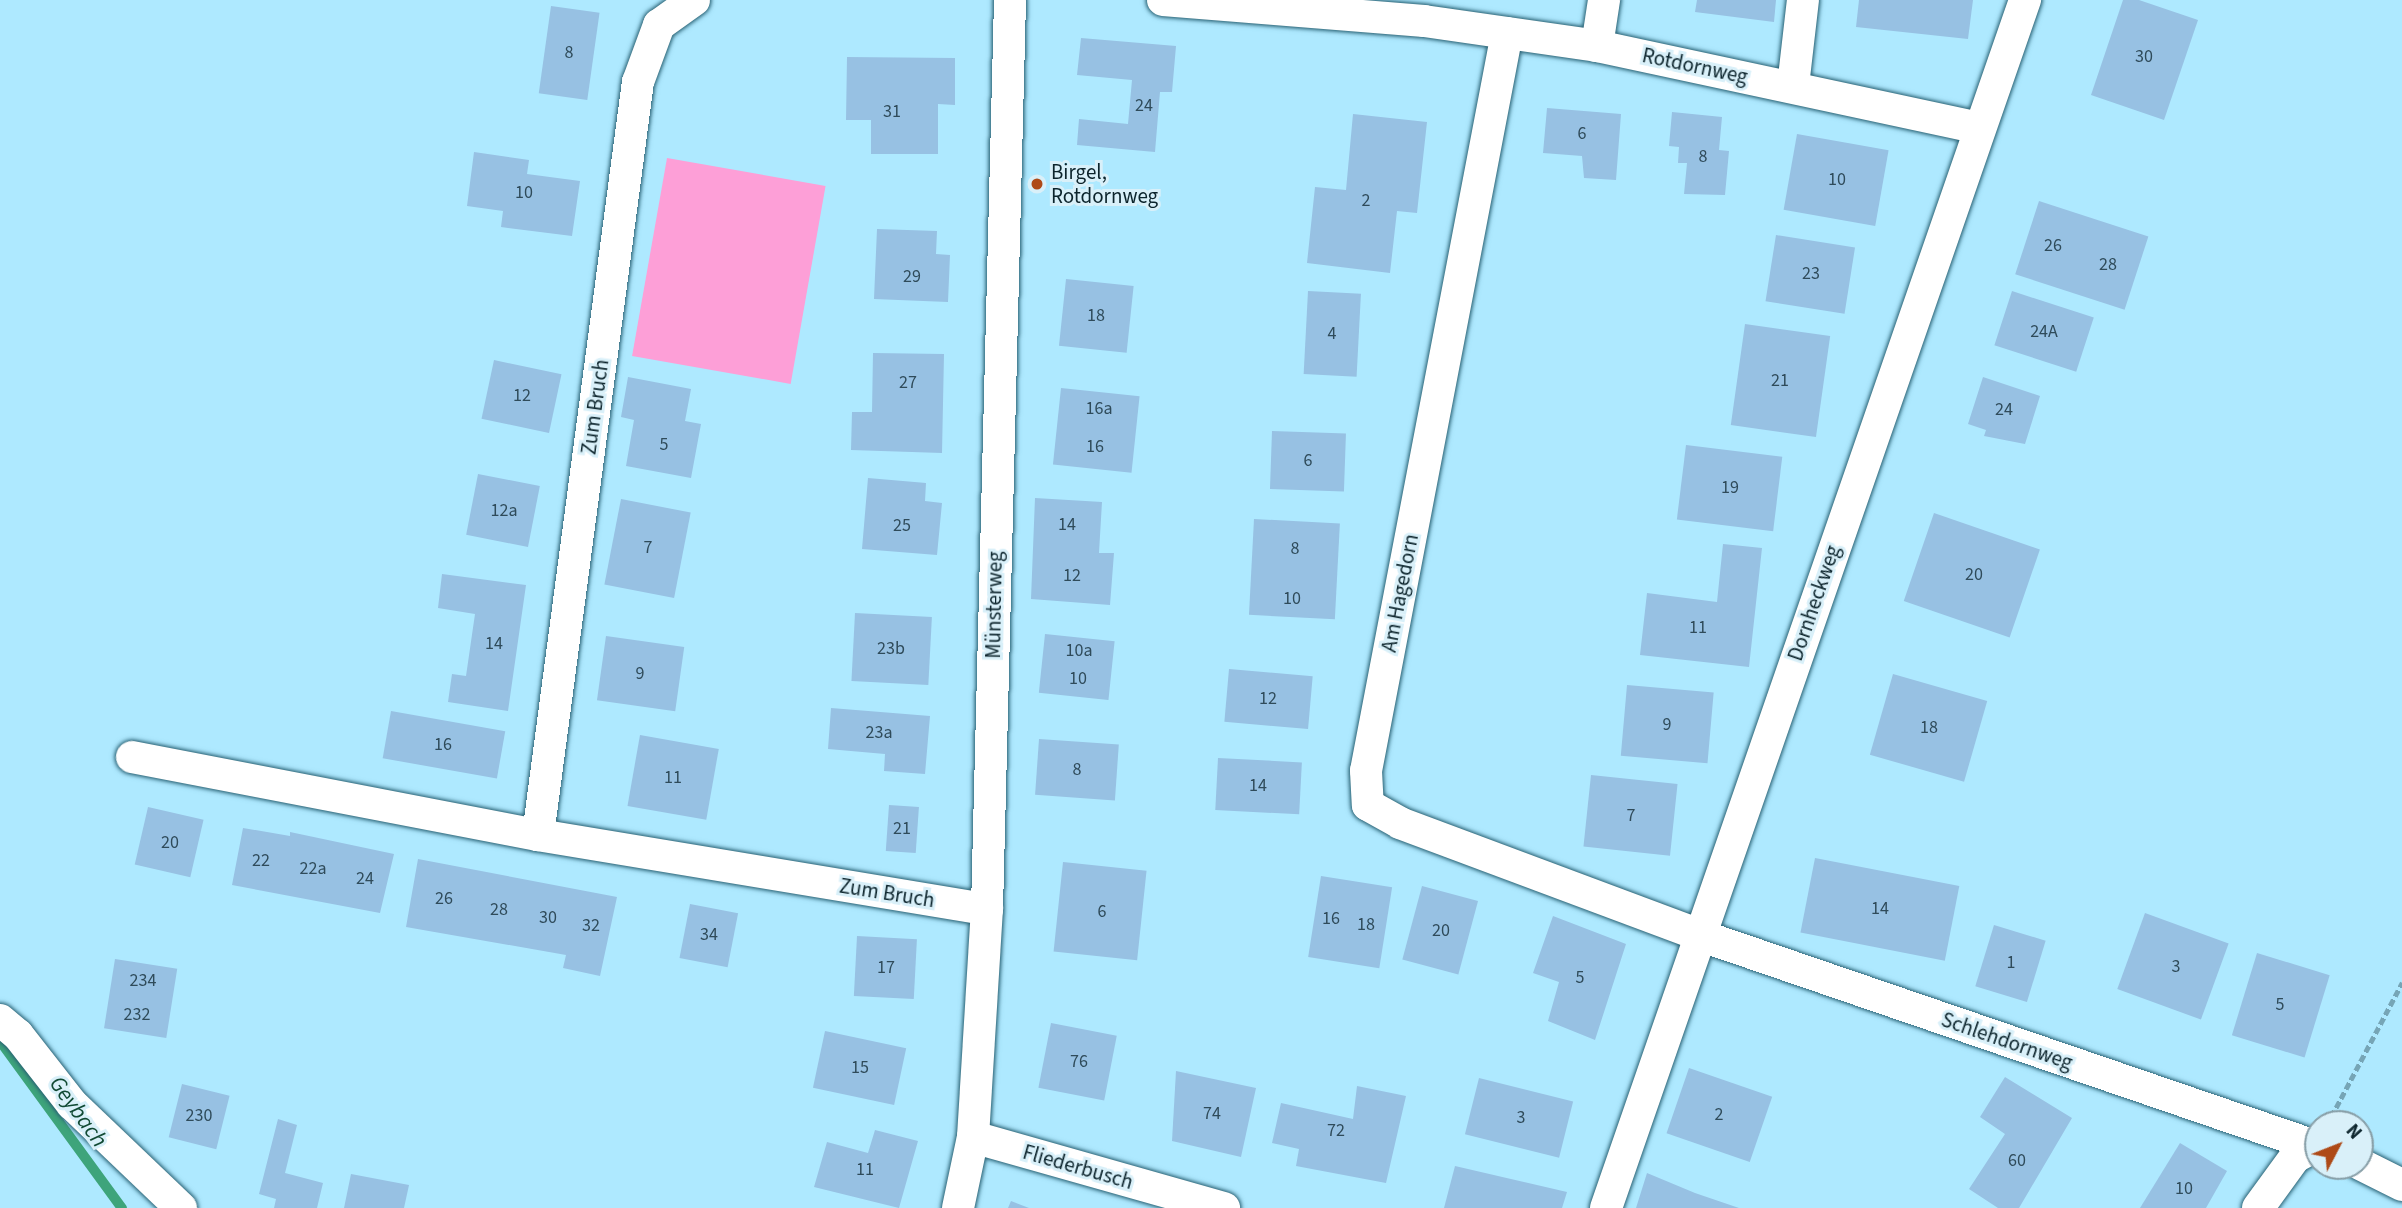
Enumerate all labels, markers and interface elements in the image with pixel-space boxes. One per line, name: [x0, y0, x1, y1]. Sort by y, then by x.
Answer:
house number: 8: [565, 42, 573, 64]
street label: Rotdornweg: [1640, 43, 1750, 89]
house number: 30: [2135, 46, 2153, 68]
house number: 24: [1135, 95, 1153, 117]
house number: 31: [883, 101, 901, 123]
house number: 6: [1578, 123, 1586, 145]
house number: 8: [1699, 146, 1707, 168]
place label: Birgel, Rotdornweg: [1051, 159, 1158, 209]
house number: 10: [1828, 169, 1846, 191]
marker: Birgel, Rotdornweg: [1029, 176, 1045, 192]
house number: 10: [515, 182, 533, 204]
house number: 2: [1362, 190, 1370, 212]
house number: 26: [2044, 235, 2062, 257]
house number: 28: [2099, 254, 2117, 276]
house number: 23: [1802, 263, 1820, 285]
house number: 29: [903, 266, 921, 288]
house number: 18: [1087, 305, 1105, 327]
house number: 24A: [2030, 321, 2058, 343]
house number: 4: [1328, 323, 1336, 345]
street label: Zum Bruch: [576, 358, 614, 456]
house number: 21: [1771, 370, 1789, 392]
house number: 27: [899, 372, 917, 394]
house number: 12: [513, 385, 531, 407]
house number: 16a: [1086, 398, 1112, 420]
house number: 24: [1995, 399, 2013, 421]
house number: 5: [660, 434, 668, 456]
house number: 16: [1086, 436, 1104, 458]
house number: 6: [1304, 450, 1312, 472]
house number: 19: [1721, 477, 1739, 499]
house number: 12a: [491, 500, 517, 522]
house number: 14: [1058, 514, 1076, 536]
house number: 25: [893, 515, 911, 537]
street label: Am Hagedorn: [1376, 532, 1424, 654]
house number: 7: [644, 537, 652, 559]
house number: 8: [1291, 538, 1299, 560]
street label: Dornheckweg: [1782, 542, 1846, 664]
street label: Münsterweg: [980, 551, 1008, 659]
house number: 20: [1965, 564, 1983, 586]
house number: 12: [1063, 565, 1081, 587]
house number: 10: [1283, 588, 1301, 610]
house number: 11: [1689, 617, 1707, 639]
house number: 14: [485, 633, 503, 655]
house number: 23b: [877, 638, 905, 660]
house number: 10a: [1066, 640, 1092, 662]
house number: 9: [636, 663, 644, 685]
house number: 10: [1069, 668, 1087, 690]
house number: 12: [1259, 688, 1277, 710]
house number: 9: [1663, 714, 1671, 736]
house number: 18: [1920, 717, 1938, 739]
house number: 23a: [866, 722, 892, 744]
house number: 16: [434, 734, 452, 756]
house number: 8: [1073, 759, 1081, 781]
house number: 11: [664, 767, 682, 789]
house number: 14: [1249, 775, 1267, 797]
house number: 7: [1627, 805, 1635, 827]
house number: 21: [893, 818, 911, 840]
house number: 20: [161, 832, 179, 854]
house number: 22: [252, 850, 270, 872]
house number: 22a: [300, 858, 326, 880]
house number: 24: [356, 868, 374, 890]
street label: Zum Bruch: [838, 873, 936, 913]
house number: 26: [435, 888, 453, 910]
house number: 14: [1871, 898, 1889, 920]
house number: 28: [490, 899, 508, 921]
house number: 6: [1098, 901, 1106, 923]
house number: 30: [539, 907, 557, 929]
house number: 16: [1322, 908, 1340, 930]
house number: 18: [1357, 914, 1375, 936]
house number: 32: [582, 915, 600, 937]
house number: 20: [1432, 920, 1450, 942]
house number: 34: [700, 924, 718, 946]
house number: 1: [2007, 952, 2015, 974]
house number: 3: [2172, 956, 2180, 978]
house number: 17: [877, 957, 895, 979]
house number: 5: [1576, 967, 1584, 989]
house number: 234: [130, 970, 156, 992]
house number: 5: [2276, 994, 2284, 1016]
house number: 232: [124, 1004, 150, 1026]
street label: Schlehdornweg: [1938, 1007, 2076, 1075]
house number: 76: [1070, 1051, 1088, 1073]
house number: 15: [851, 1057, 869, 1079]
water label: Geybach: [43, 1071, 113, 1153]
house number: 74: [1203, 1103, 1221, 1125]
house number: 2: [1715, 1104, 1723, 1126]
house number: 230: [186, 1105, 212, 1127]
house number: 3: [1517, 1107, 1525, 1129]
north arrow: [2304, 1110, 2374, 1180]
text: N: [2339, 1118, 2368, 1146]
house number: 72: [1327, 1120, 1345, 1142]
street label: Fliederbusch: [1020, 1139, 1136, 1195]
house number: 60: [2008, 1150, 2026, 1172]
house number: 11: [856, 1159, 874, 1181]
house number: 10: [2175, 1178, 2193, 1200]

